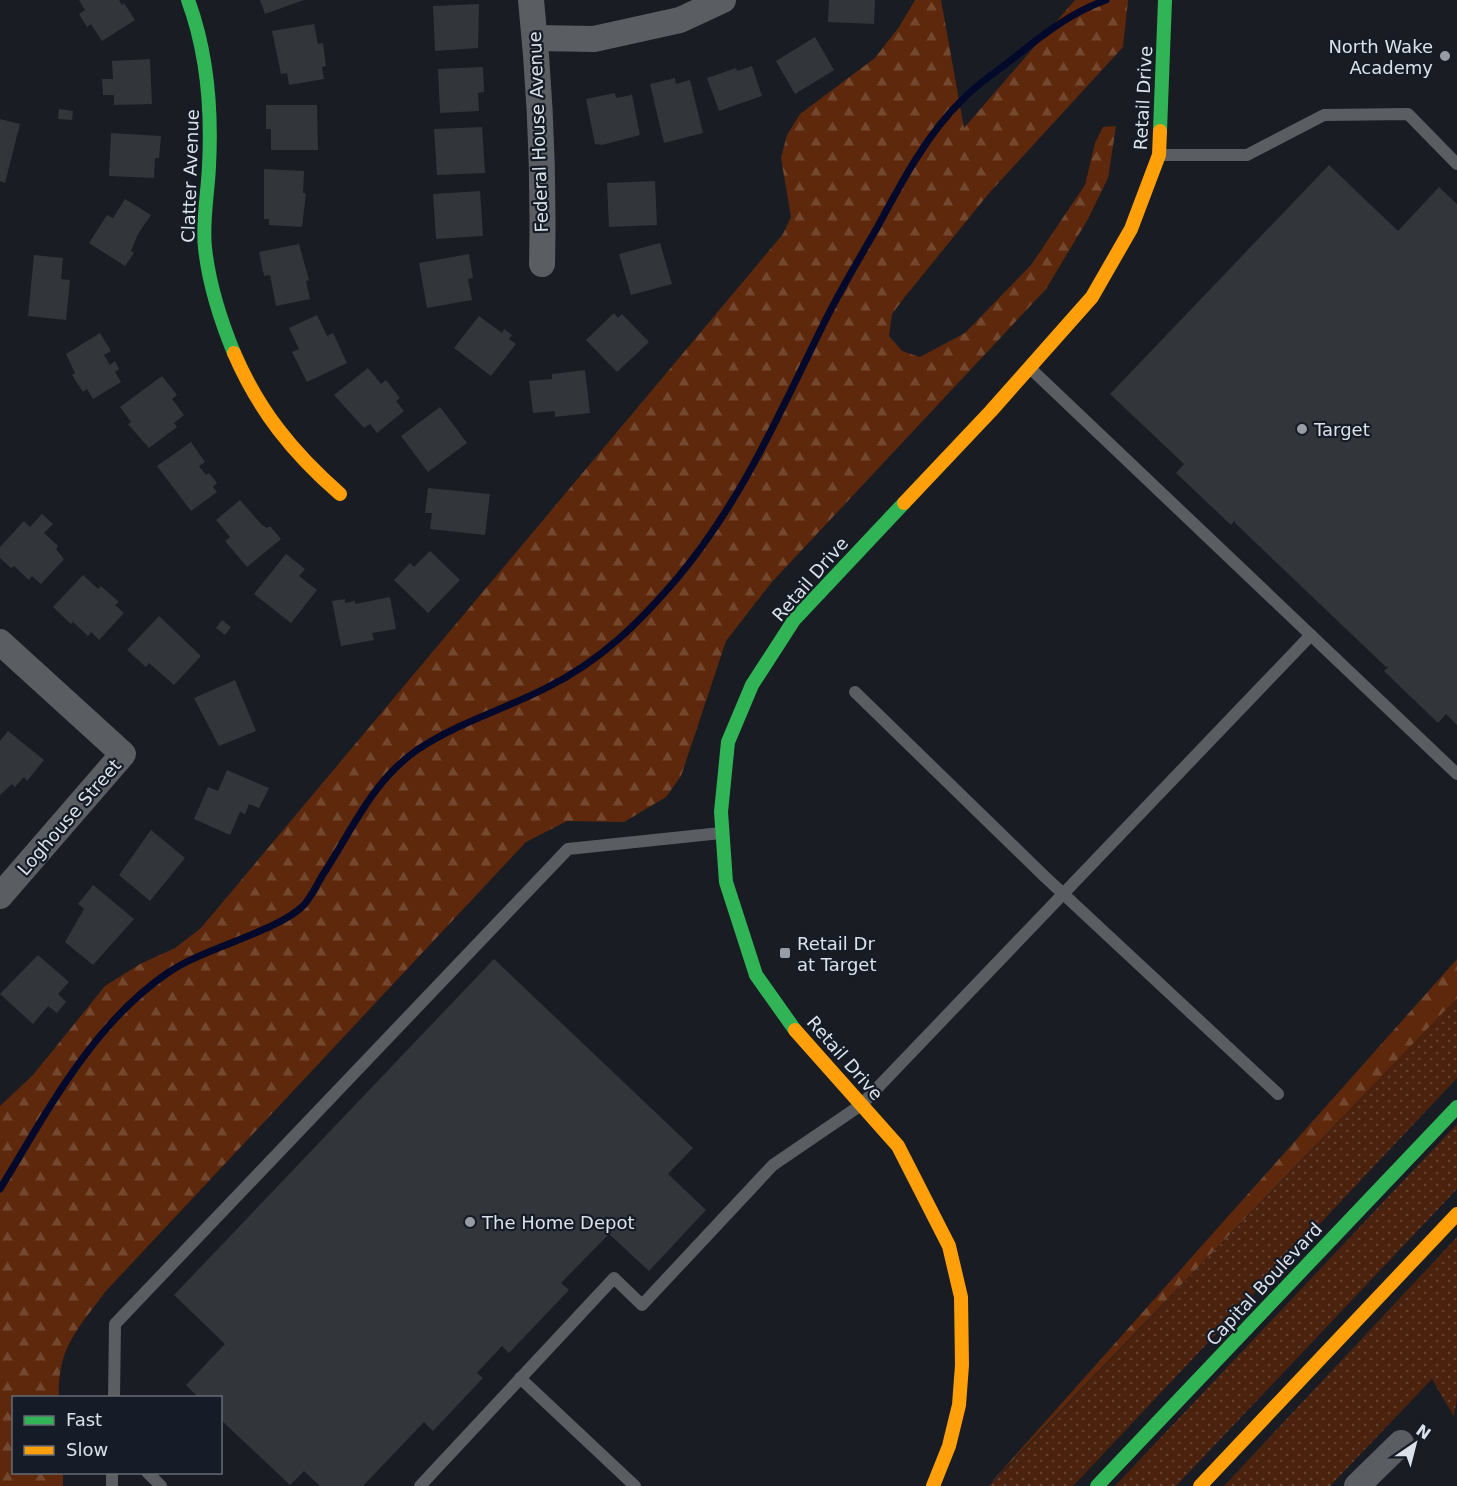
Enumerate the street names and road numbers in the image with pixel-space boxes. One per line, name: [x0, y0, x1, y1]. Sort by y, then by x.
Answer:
street label: Federal House Avenue: [524, 31, 552, 233]
street label: Retail Drive: [1130, 45, 1156, 151]
street label: Clatter Avenue: [177, 109, 203, 243]
street label: Retail Drive: [768, 533, 852, 625]
street label: Loghouse Street: [13, 755, 125, 879]
street label: Retail Drive: [803, 1012, 887, 1104]
street label: Capital Boulevard: [1202, 1218, 1326, 1350]

